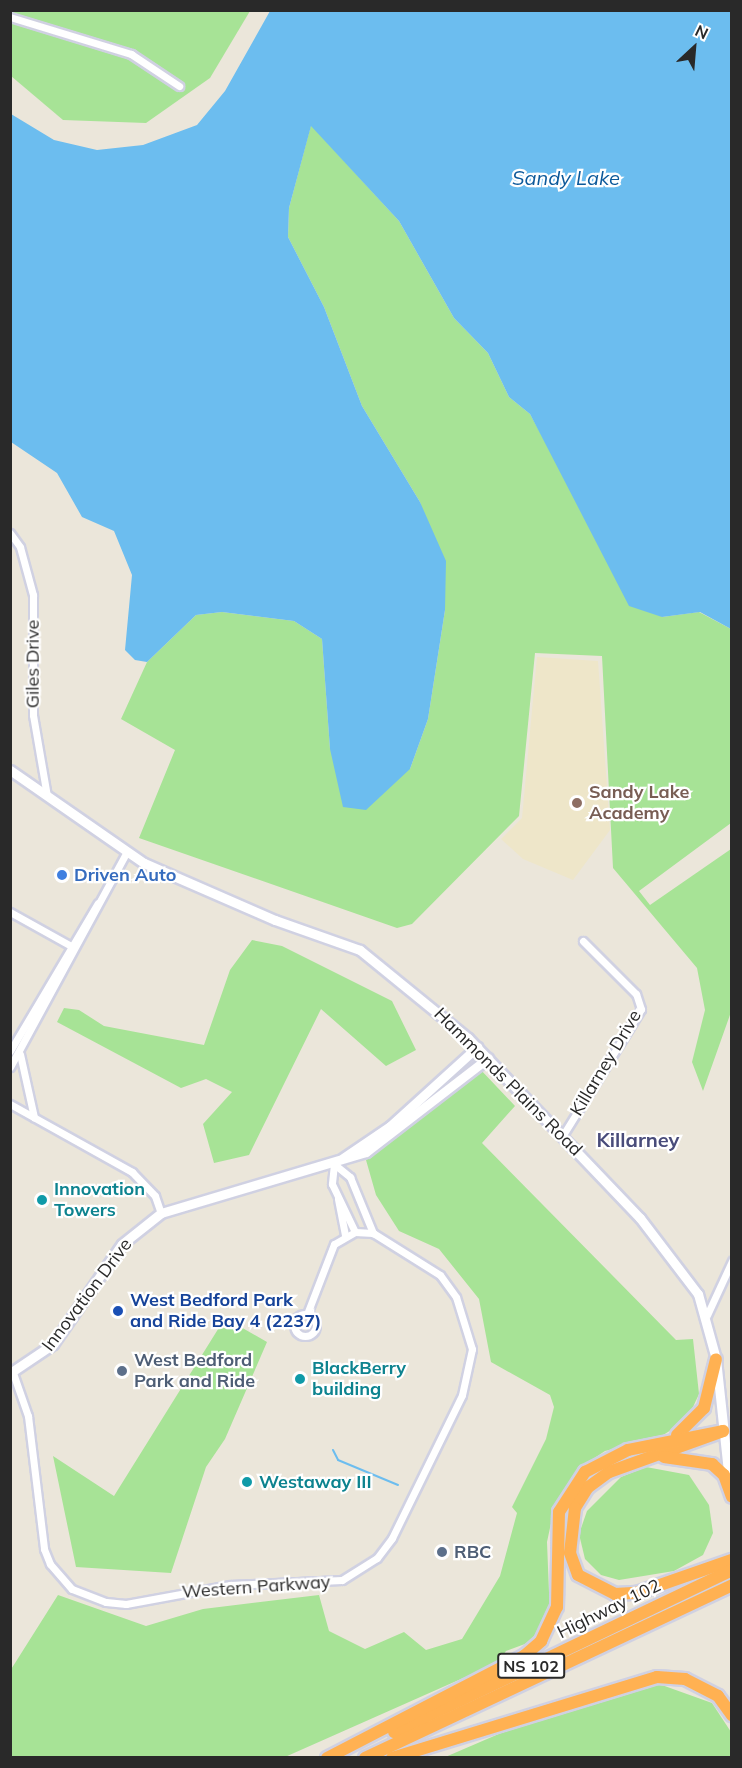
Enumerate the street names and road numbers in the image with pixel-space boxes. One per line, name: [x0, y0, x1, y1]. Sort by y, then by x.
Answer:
street label: Giles Drive: [22, 620, 44, 708]
street label: Hammonds Plains Road: [429, 1003, 587, 1161]
street label: Killarney Drive: [566, 1006, 646, 1120]
street label: Innovation Drive: [38, 1234, 136, 1356]
street label: Western Parkway: [181, 1571, 331, 1603]
street label: Highway 102: [554, 1575, 664, 1643]
road number: NS 102: [496, 1653, 566, 1679]

